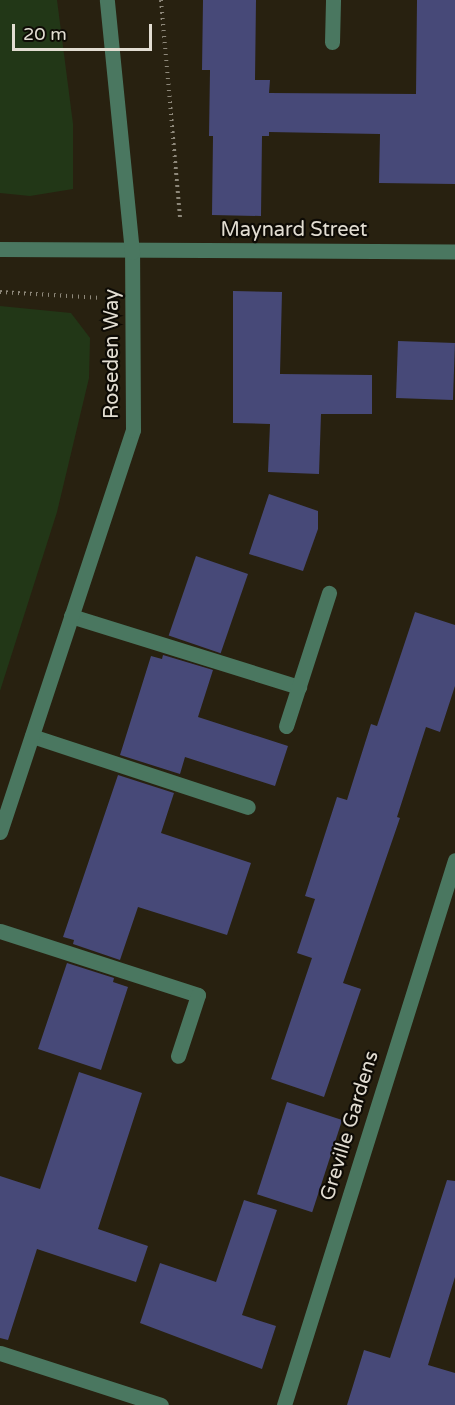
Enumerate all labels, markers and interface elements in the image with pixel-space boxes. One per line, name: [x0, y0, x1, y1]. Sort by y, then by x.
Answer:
scale bar: [15, 12, 154, 50]
text: 20 m: [23, 23, 67, 45]
street label: Maynard Street: [221, 218, 367, 242]
street label: Roseden Way: [100, 289, 124, 419]
street label: Greville Gardens: [316, 1048, 384, 1204]

